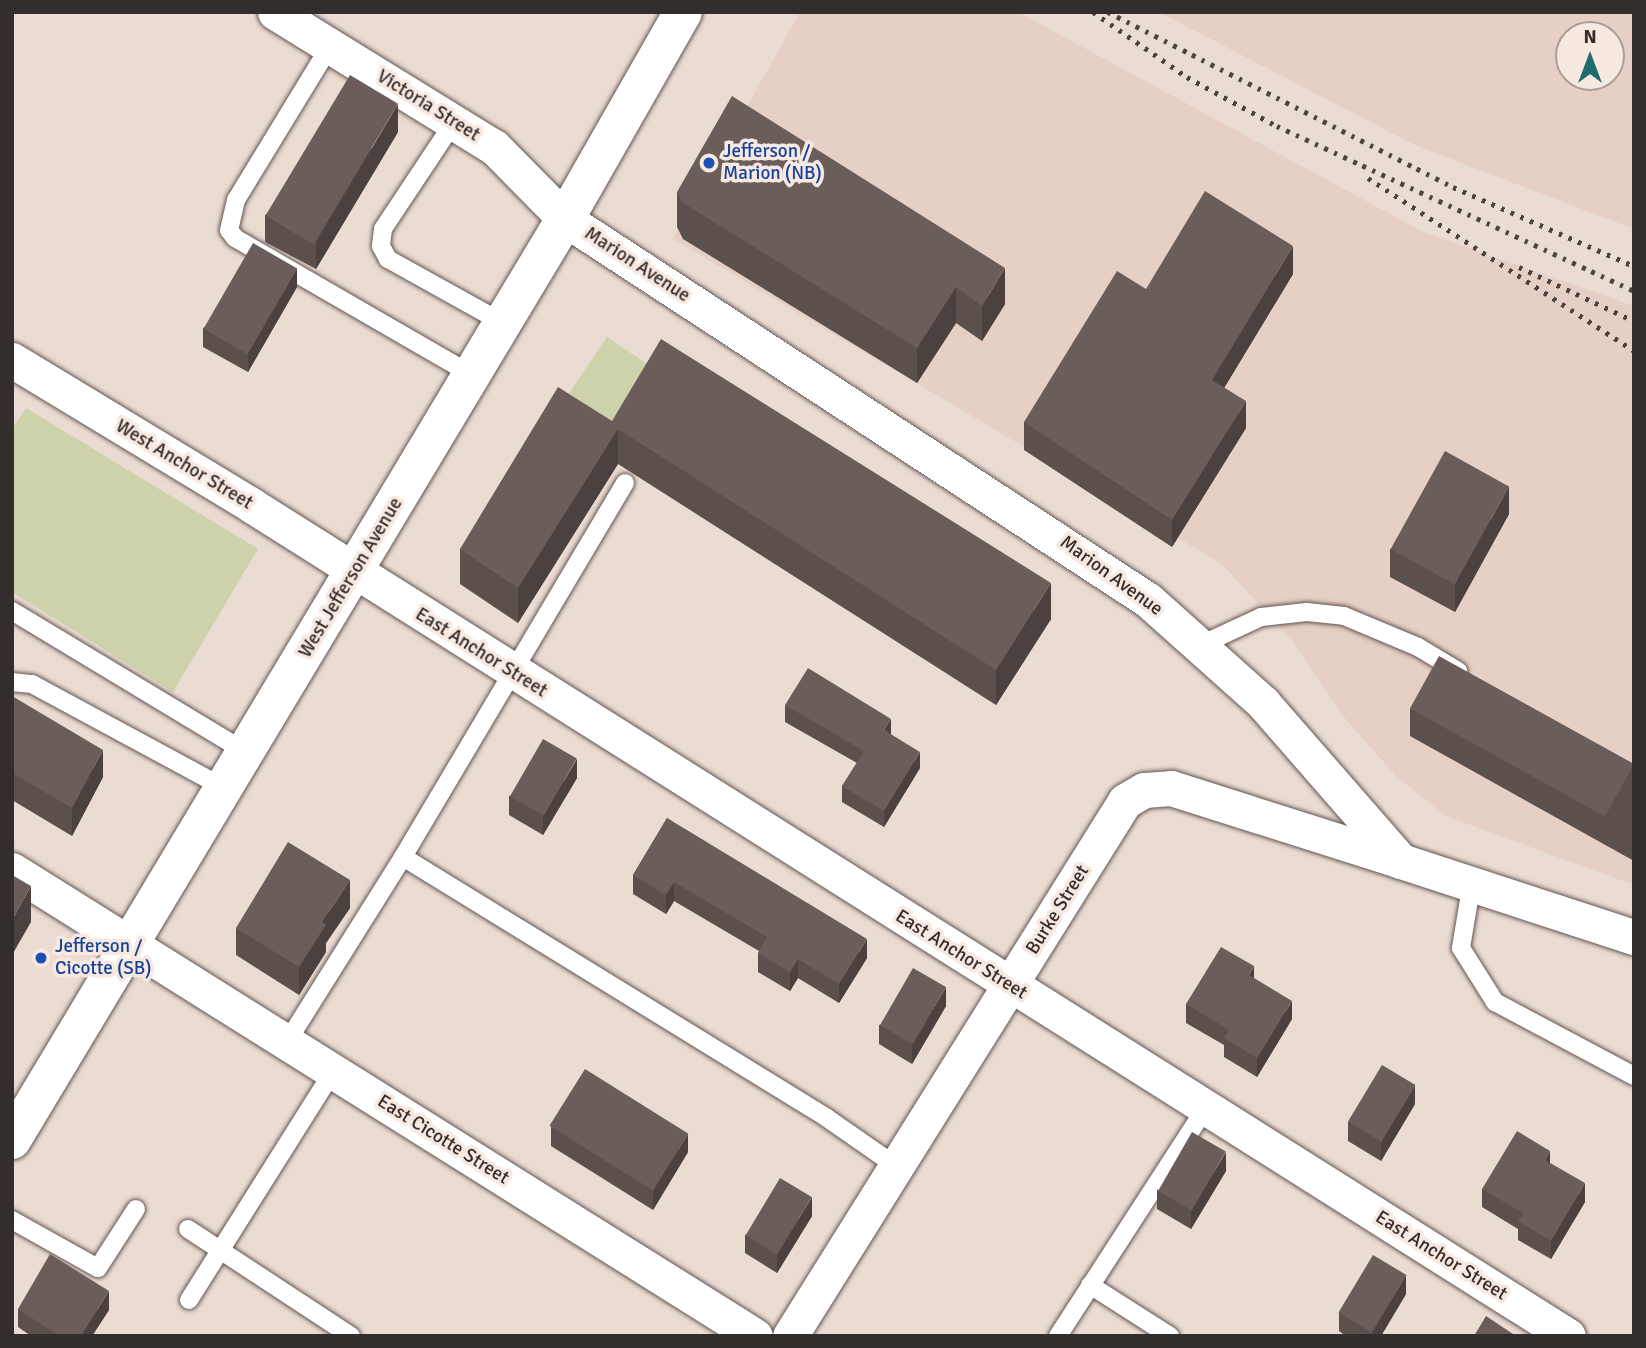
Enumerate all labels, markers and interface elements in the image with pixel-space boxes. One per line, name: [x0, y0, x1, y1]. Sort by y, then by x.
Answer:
north arrow: [1555, 21, 1625, 91]
text: N: [1583, 25, 1597, 49]
street label: Victoria Street: [372, 65, 484, 147]
place label: Jefferson / Marion (NB): [723, 141, 822, 185]
marker: Jefferson / Marion (NB): [701, 155, 717, 171]
street label: Marion Avenue: [580, 222, 694, 308]
street label: West Anchor Street: [111, 415, 257, 515]
street label: West Jefferson Avenue: [294, 494, 408, 662]
street label: Marion Avenue: [1055, 531, 1167, 621]
street label: East Anchor Street: [411, 603, 551, 703]
street label: Burke Street: [1022, 861, 1094, 959]
street label: East Anchor Street: [891, 905, 1031, 1005]
place label: Jefferson / Cicotte (SB): [55, 936, 152, 980]
marker: Jefferson / Cicotte (SB): [33, 950, 49, 966]
street label: East Cicotte Street: [373, 1090, 513, 1190]
street label: East Anchor Street: [1371, 1206, 1511, 1306]

